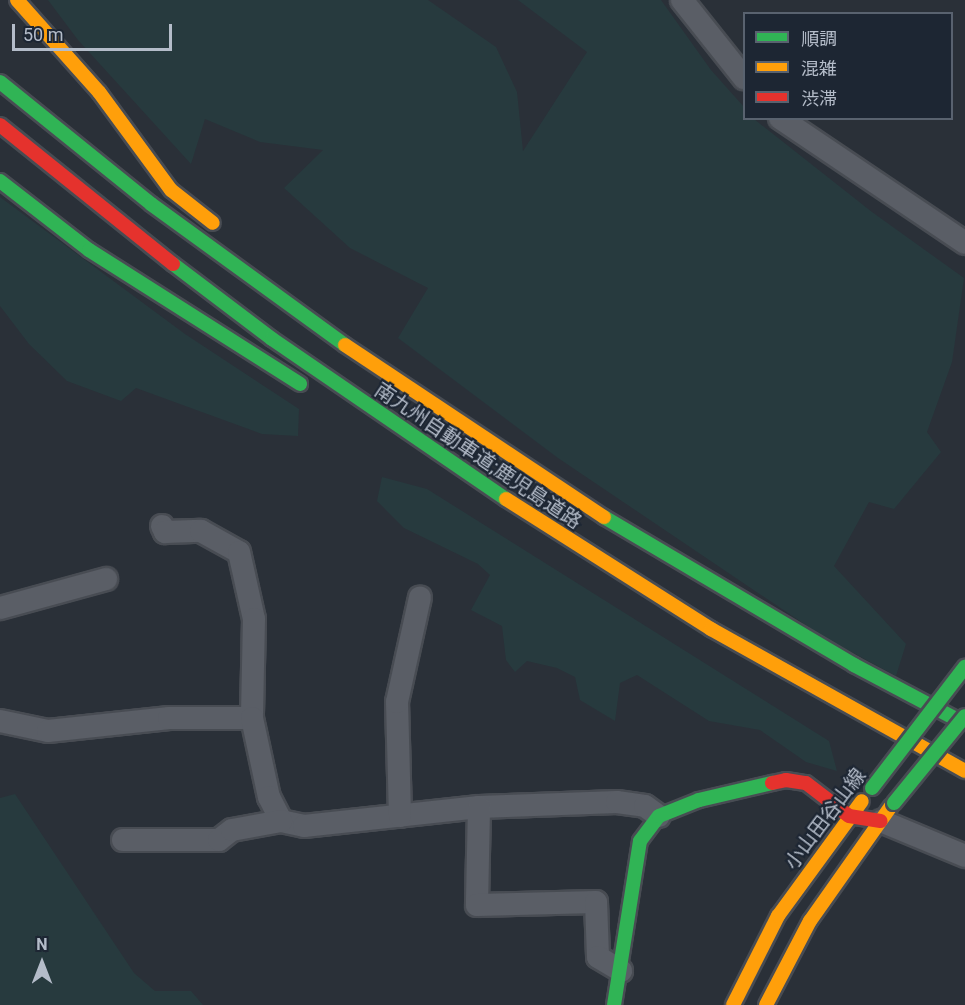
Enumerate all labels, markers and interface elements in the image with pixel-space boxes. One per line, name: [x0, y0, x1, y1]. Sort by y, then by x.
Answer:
scale bar: [15, 12, 176, 50]
legend: [743, 12, 953, 120]
text: 50 m: [23, 24, 63, 45]
text: 順調: [801, 28, 837, 49]
text: 混雑: [801, 58, 837, 79]
text: 渋滞: [801, 88, 837, 109]
street label: 南九州自動車道;鹿児島道路: [370, 378, 586, 534]
street label: 小山田谷山線: [779, 764, 871, 874]
north arrow: [12, 933, 72, 993]
text: N: [36, 935, 48, 954]

